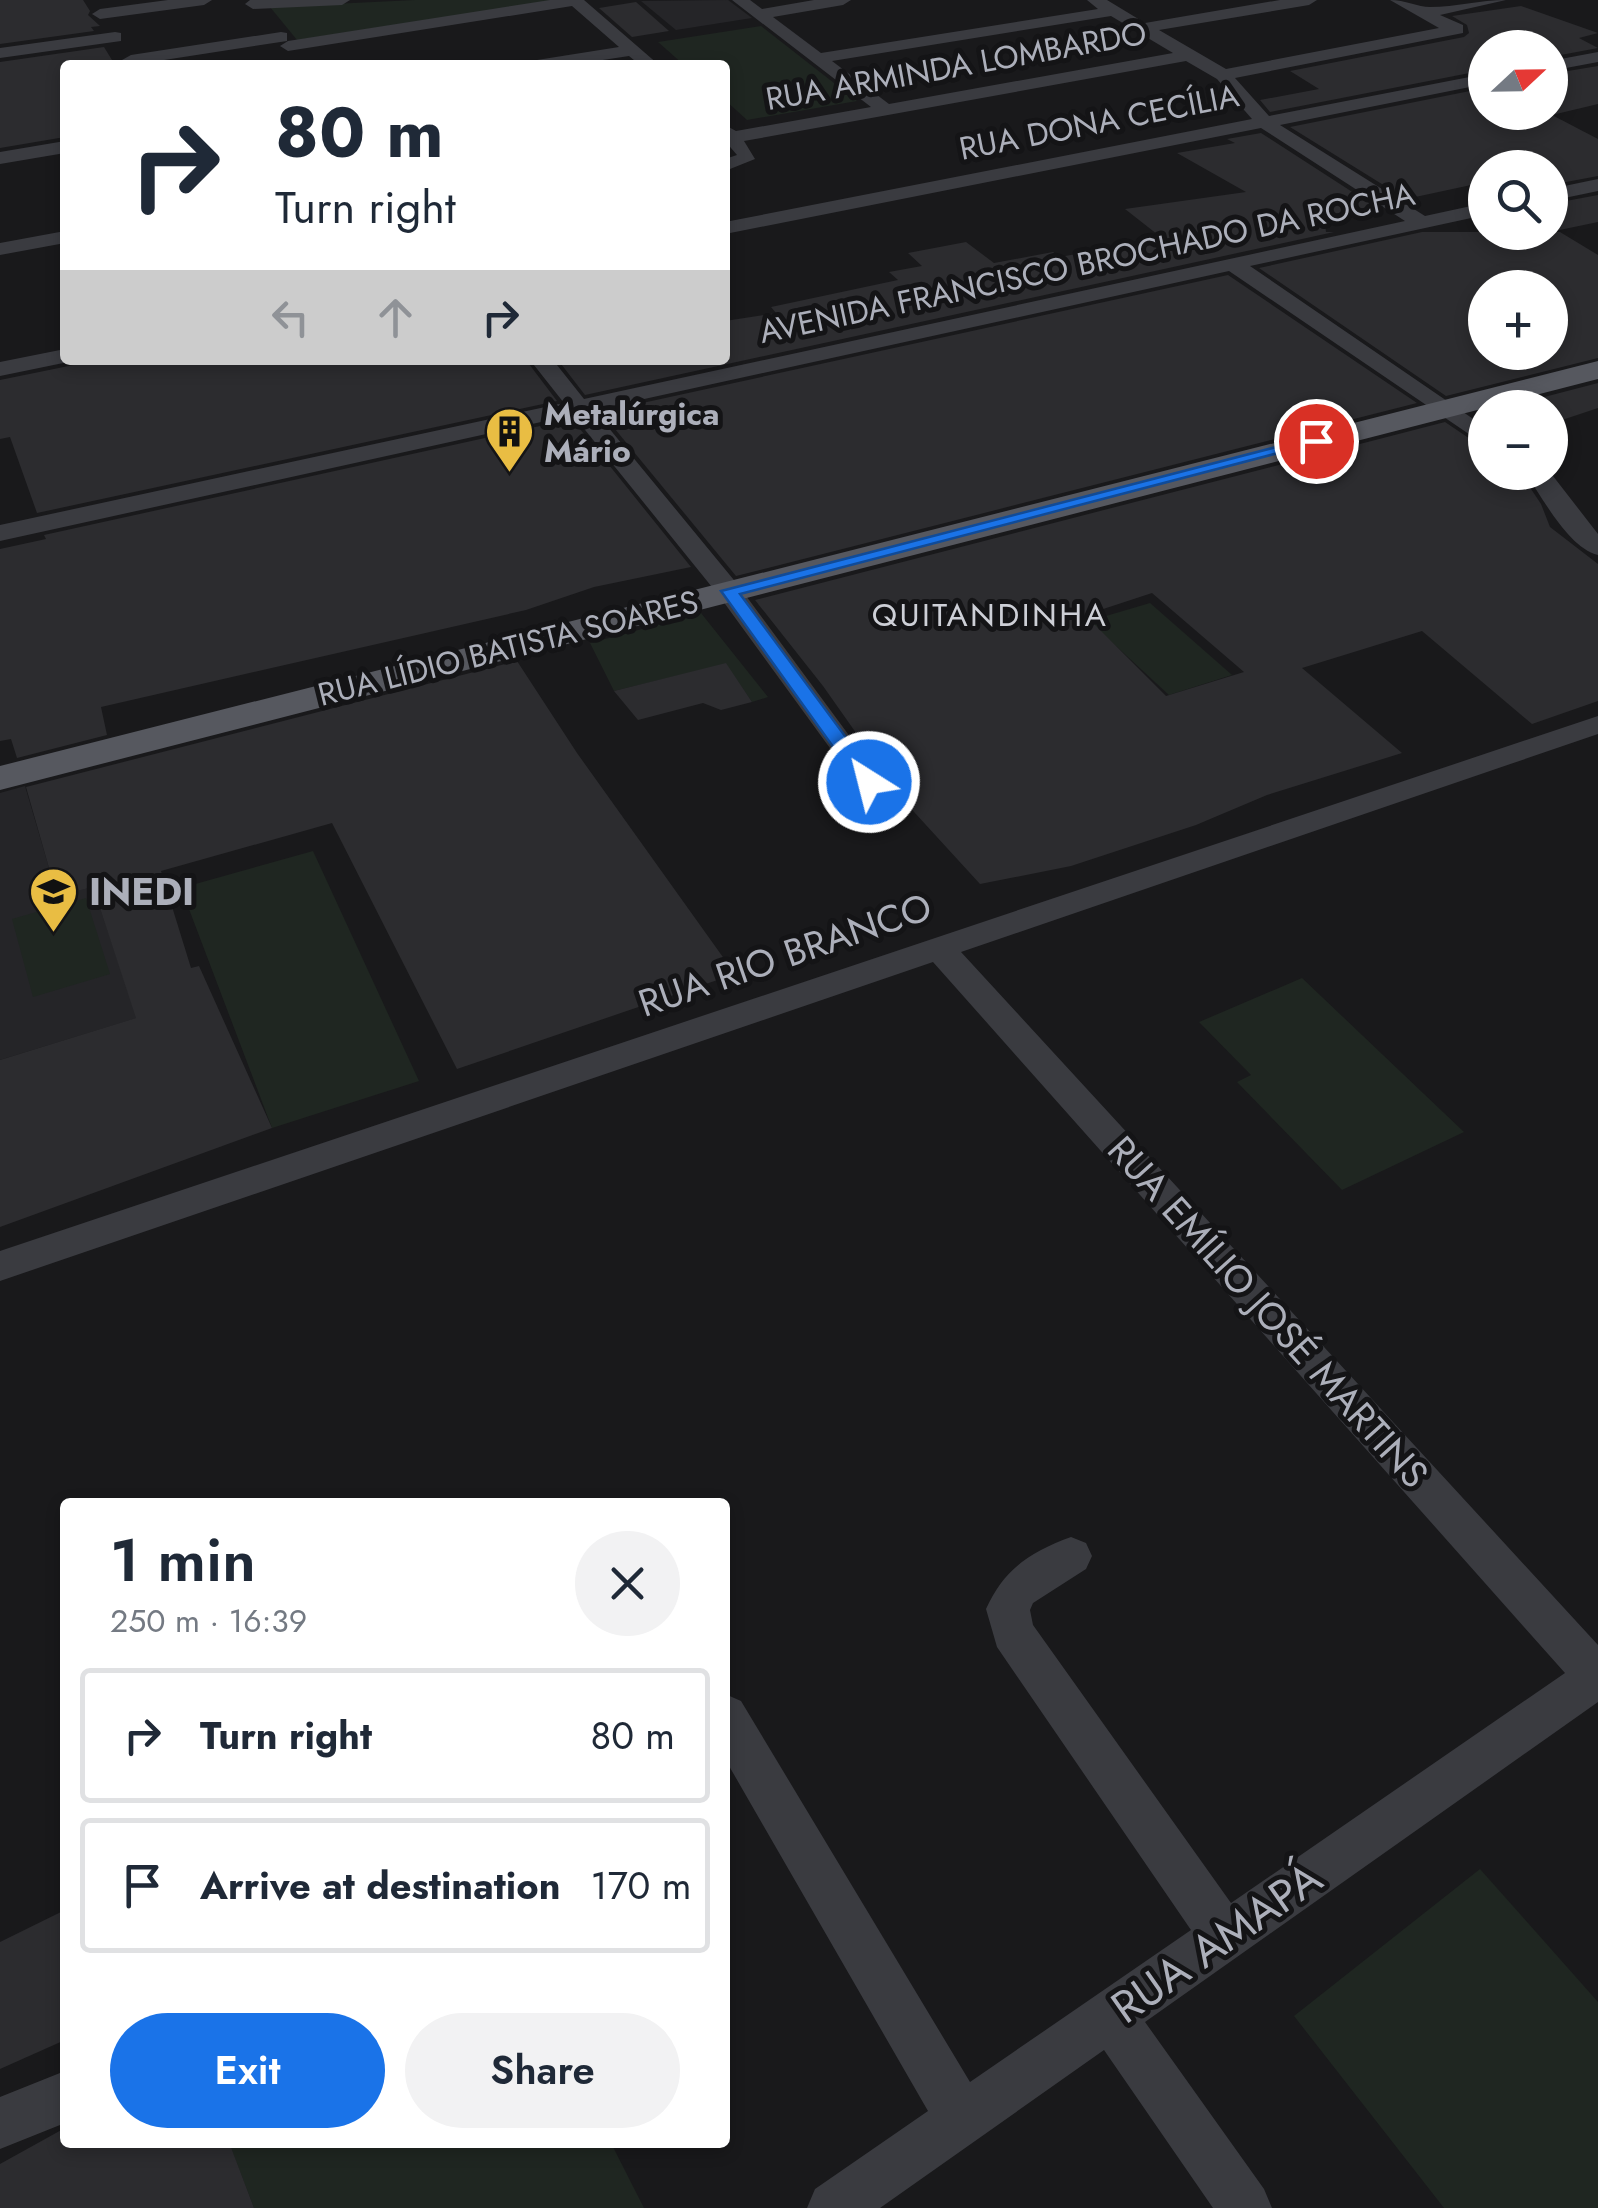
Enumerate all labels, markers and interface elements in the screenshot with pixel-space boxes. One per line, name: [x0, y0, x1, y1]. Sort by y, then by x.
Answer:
street label: RUA ARMINDA LOMBARDO: [762, 10, 1150, 122]
north arrow: [1468, 30, 1568, 130]
map controls: [1468, 30, 1568, 490]
street label: RUA DONA CECÍLIA: [955, 72, 1243, 172]
text: 80 m: [275, 82, 444, 183]
icon: right: [110, 100, 240, 230]
button: search: [1468, 150, 1568, 250]
street label: AVENIDA FRANCISCO BROCHADO DA ROCHA: [755, 171, 1419, 355]
text: Turn right: [275, 175, 456, 240]
button: +: [1468, 270, 1568, 370]
icon: left: [263, 290, 318, 345]
icon: ahead: [368, 290, 423, 345]
icon: right: [473, 290, 528, 345]
button: −: [1468, 390, 1568, 490]
place label: Metalúrgica Mário: [544, 391, 719, 474]
pin: [1274, 399, 1359, 484]
building icon: Metalúrgica Mário: [483, 406, 535, 474]
icon: arrive: [1289, 414, 1344, 469]
street label: RUA LÍDIO BATISTA SOARES: [313, 578, 703, 718]
district label: QUITANDINHA: [872, 592, 1108, 638]
position arrow: [817, 730, 921, 834]
place label: INEDI: [89, 864, 194, 919]
school or university icon: INEDI: [28, 866, 80, 934]
street label: RUA RIO BRANCO: [631, 879, 939, 1030]
street label: RUA EMÍLIO JOSÉ MARTINS: [1095, 1123, 1442, 1500]
text: 1 min: [110, 1517, 256, 1604]
button: close: [575, 1531, 680, 1636]
text: 250 m · 16:39: [110, 1598, 307, 1644]
icon: right: [115, 1708, 170, 1763]
text: Turn right: [200, 1708, 372, 1763]
text: 80 m: [590, 1708, 675, 1763]
street label: RUA AMAPÁ: [1098, 1846, 1335, 2039]
icon: arrive: [115, 1858, 170, 1913]
text: Arrive at destination: [200, 1858, 561, 1913]
text: 170 m: [591, 1858, 691, 1913]
button: Exit: [110, 2013, 385, 2128]
button: Share: [405, 2013, 680, 2128]

